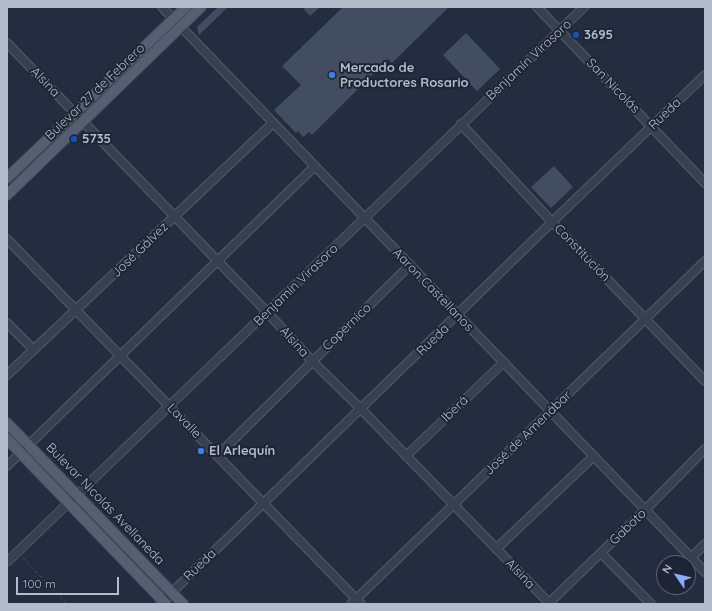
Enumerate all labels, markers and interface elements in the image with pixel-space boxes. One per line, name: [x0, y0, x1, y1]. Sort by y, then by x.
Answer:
street label: Benjamín Virasoro: [483, 16, 575, 104]
place label: 3695: [584, 27, 613, 43]
marker: 3695: [571, 30, 581, 40]
street label: Bulevar 27 de Febrero: [42, 40, 148, 144]
street label: San Nicolás: [583, 55, 643, 117]
place label: Mercado de Productores Rosario: [340, 60, 469, 91]
street label: Alsina: [27, 64, 63, 100]
marker: Mercado de Productores Rosario: [327, 70, 337, 80]
street label: Rueda: [646, 95, 684, 133]
place label: 5735: [82, 131, 111, 147]
marker: 5735: [69, 134, 79, 144]
street label: José Gálvez: [109, 219, 171, 281]
street label: Constitución: [551, 221, 613, 285]
street label: Benjamín Virasoro: [251, 241, 341, 329]
street label: Aaron Castellanos: [389, 245, 477, 335]
street label: Copernico: [319, 300, 375, 354]
street label: Rueda: [414, 321, 452, 359]
street label: Alsina: [276, 324, 312, 360]
street label: José de Amenábar: [481, 388, 575, 478]
street label: Iberá: [438, 393, 472, 425]
street label: Lavalle: [164, 400, 204, 442]
street label: Bulevar Nicolás Avellaneda: [43, 440, 167, 568]
place label: El Arlequín: [209, 443, 275, 459]
marker: El Arlequín: [196, 446, 206, 456]
street label: Gaboto: [606, 506, 650, 548]
street label: Rueda: [181, 546, 219, 584]
north arrow: [656, 555, 696, 595]
street label: Alsina: [502, 556, 538, 592]
text: N: [659, 562, 675, 576]
scale bar: [18, 569, 121, 595]
text: 100 m: [23, 576, 56, 591]

